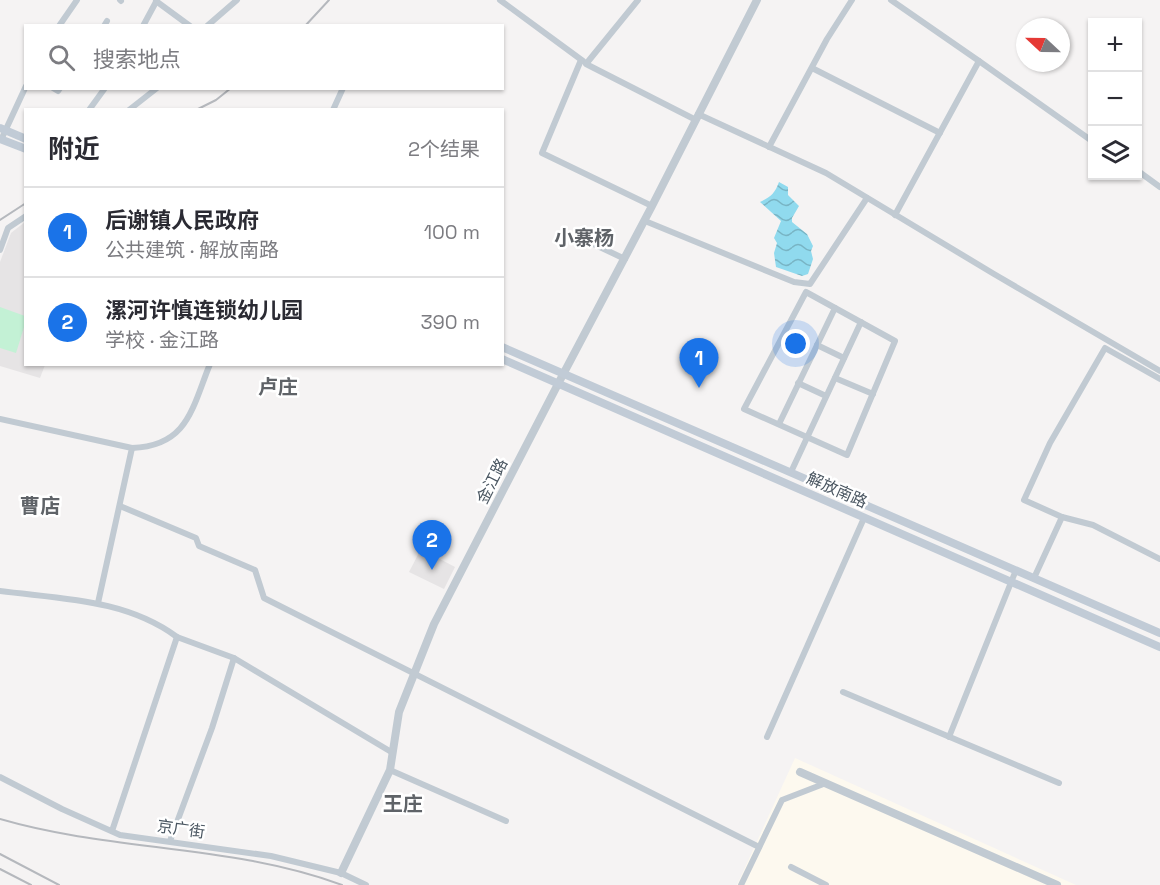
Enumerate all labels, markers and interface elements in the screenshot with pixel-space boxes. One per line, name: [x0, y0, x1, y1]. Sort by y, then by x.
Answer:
north arrow: [1016, 18, 1070, 72]
map controls: [1088, 18, 1142, 180]
button: +: [1088, 18, 1142, 72]
search box: [24, 24, 504, 90]
icon: search: [45, 41, 78, 74]
text: 搜索地点: [93, 45, 181, 73]
button: −: [1088, 72, 1142, 126]
button: layers: [1088, 126, 1142, 180]
text: 附近: [48, 132, 100, 166]
text: 2个结果: [408, 136, 480, 162]
text: 后谢镇人民政府: [105, 206, 259, 234]
text: 1: [63, 219, 72, 245]
text: 100 m: [424, 219, 480, 245]
district label: 小寨杨: [554, 225, 614, 251]
text: 公共建筑 · 解放南路: [105, 237, 279, 263]
text: 漯河许慎连锁幼儿园: [105, 296, 303, 324]
text: 2: [62, 309, 73, 335]
text: 390 m: [421, 309, 480, 335]
text: 学校 · 金江路: [105, 327, 219, 353]
your location: [781, 329, 810, 358]
pin: 1: [680, 338, 718, 388]
district label: 卢庄: [258, 374, 298, 400]
street label: 金江路: [472, 455, 512, 507]
street label: 解放南路: [803, 467, 871, 513]
district label: 曹店: [20, 493, 60, 519]
pin: 2: [412, 520, 452, 570]
district label: 王庄: [383, 791, 423, 817]
street label: 京广街: [156, 815, 206, 843]

